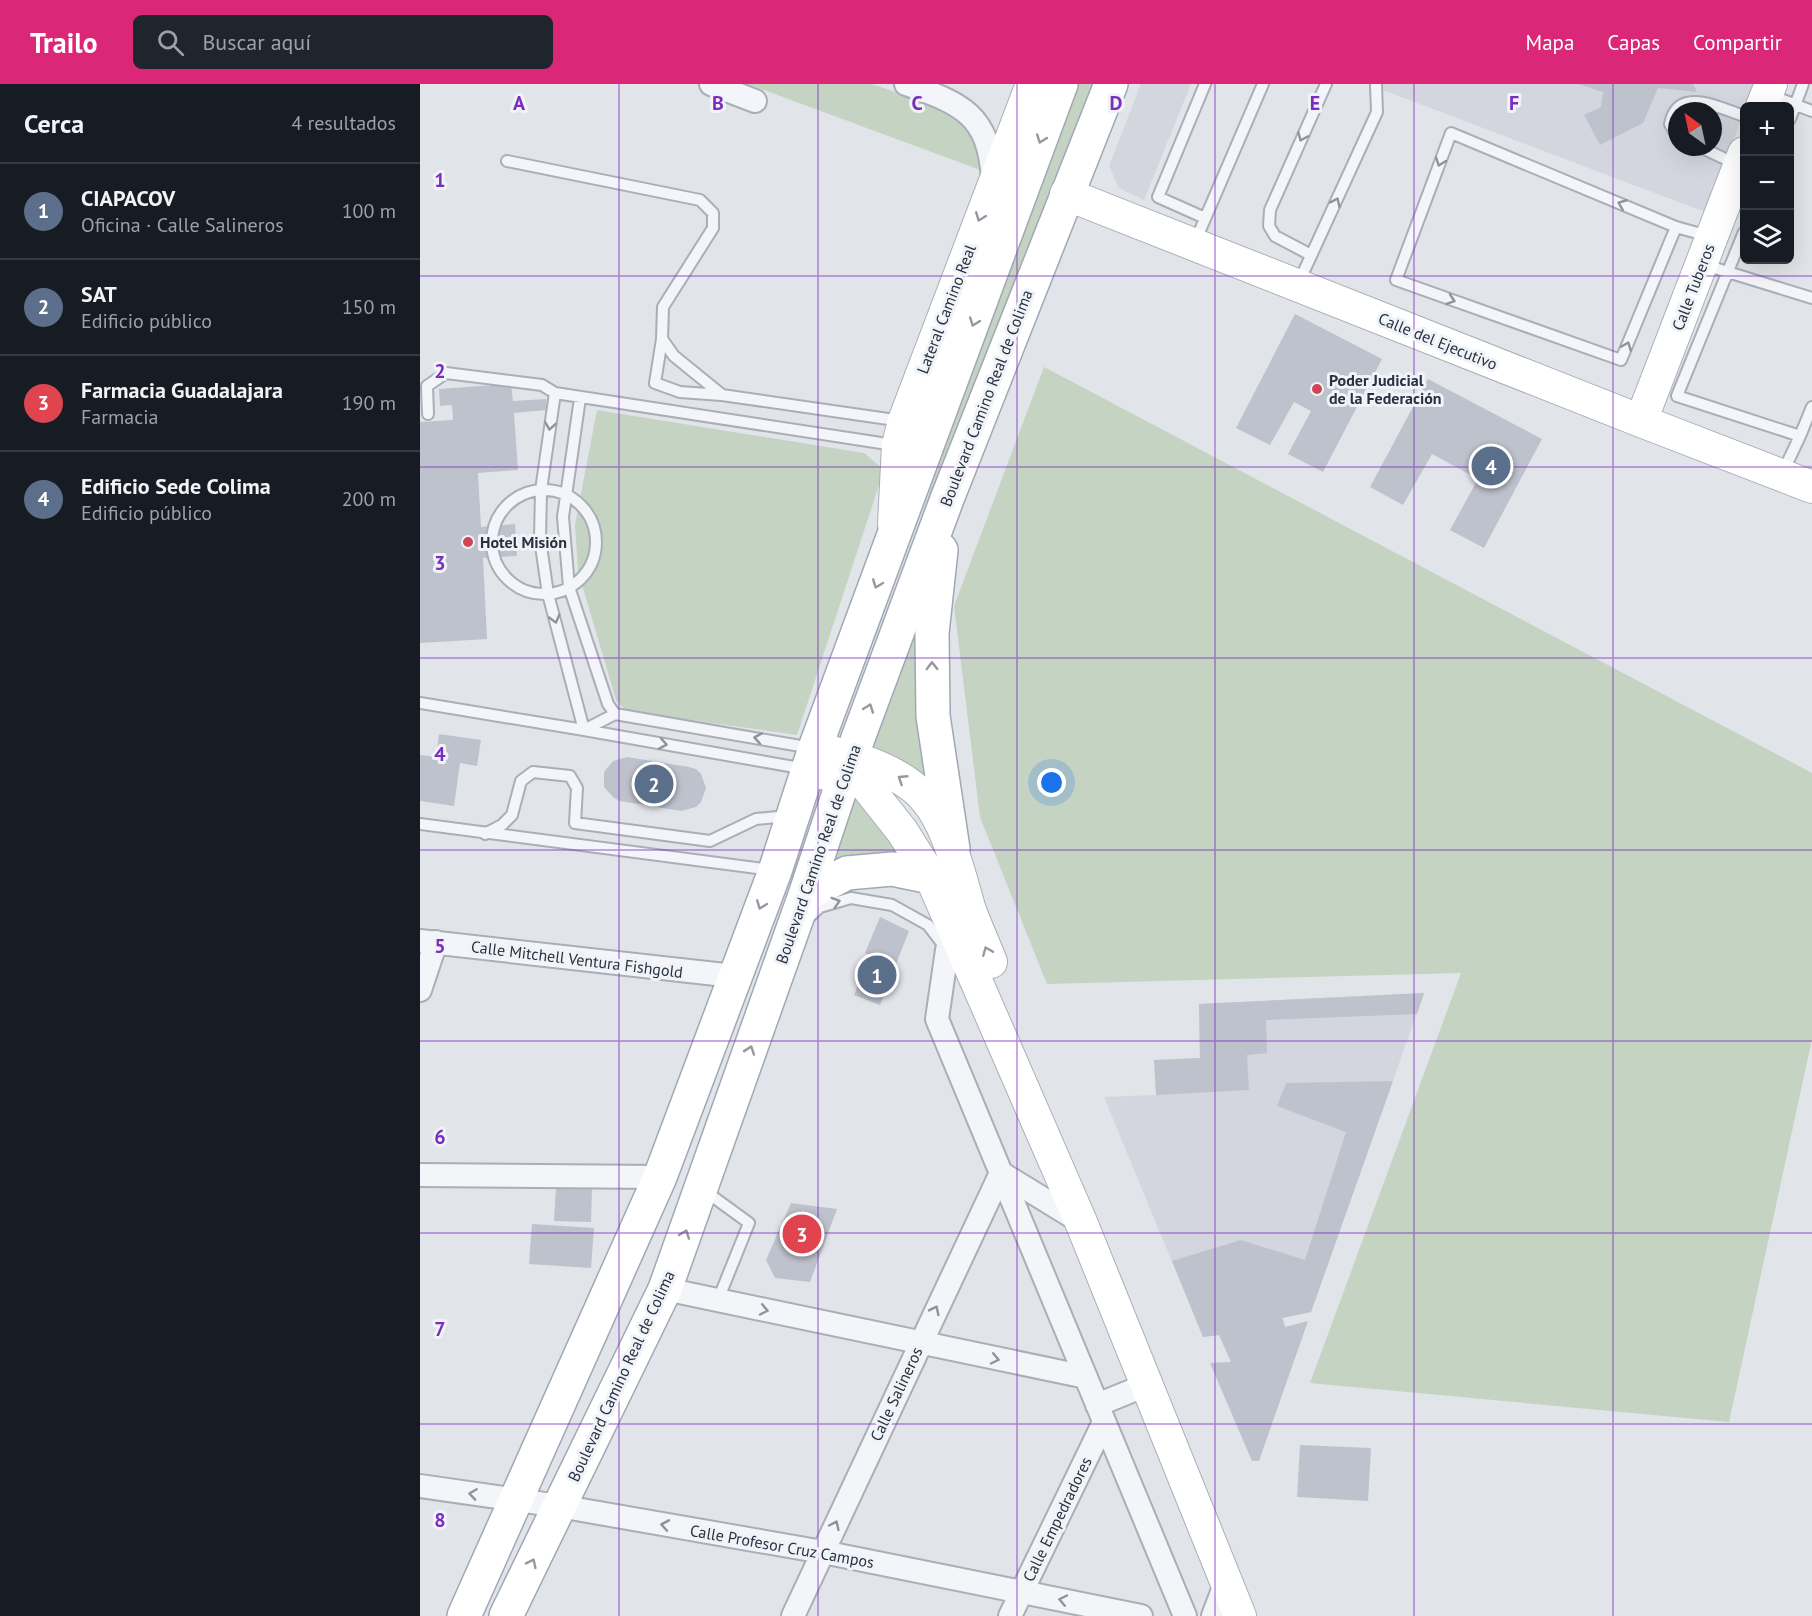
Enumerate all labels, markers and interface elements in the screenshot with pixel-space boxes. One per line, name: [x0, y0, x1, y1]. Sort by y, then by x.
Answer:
search box: [133, 15, 553, 69]
text: Trailo: [30, 24, 97, 61]
icon: search: [154, 26, 187, 59]
text: Buscar aquí: [202, 28, 311, 56]
text: Mapa: [1526, 29, 1574, 56]
text: Capas: [1607, 29, 1660, 56]
text: Compartir: [1693, 29, 1782, 56]
text: A: [513, 90, 526, 116]
text: B: [712, 90, 724, 116]
text: C: [911, 90, 923, 116]
text: D: [1110, 90, 1123, 116]
text: E: [1310, 90, 1320, 116]
text: F: [1509, 90, 1519, 116]
north arrow: [1668, 102, 1722, 156]
map controls: [1740, 102, 1794, 264]
button: +: [1740, 102, 1794, 156]
text: Cerca: [24, 107, 84, 140]
text: 4 resultados: [291, 110, 396, 136]
one-way arrow: [1297, 131, 1309, 142]
one-way arrow: [1036, 133, 1048, 144]
one-way arrow: [1435, 156, 1447, 167]
button: −: [1740, 156, 1794, 210]
text: 1: [434, 167, 446, 193]
text: CIAPACOV: [81, 184, 175, 212]
text: 1: [38, 198, 49, 224]
text: 100 m: [342, 198, 396, 224]
one-way arrow: [1328, 198, 1340, 209]
one-way arrow: [1617, 200, 1628, 212]
button: layers: [1740, 210, 1794, 264]
one-way arrow: [975, 211, 988, 222]
text: Oficina · Calle Salineros: [81, 212, 284, 238]
street label: Lateral Camino Real: [912, 241, 980, 376]
street label: Calle Tuberos: [1667, 241, 1719, 333]
text: SAT: [81, 280, 117, 308]
street label: Boulevard Camino Real de Colima: [935, 287, 1037, 509]
one-way arrow: [1446, 292, 1456, 305]
text: 2: [38, 294, 49, 320]
text: 150 m: [342, 294, 396, 320]
text: Edificio público: [81, 308, 212, 334]
street label: Calle del Ejecutivo: [1376, 308, 1500, 374]
one-way arrow: [968, 316, 981, 327]
one-way arrow: [1620, 341, 1632, 352]
text: 2: [434, 358, 446, 384]
place label: Poder Judicial de la Federación: [1329, 370, 1442, 408]
text: Farmacia Guadalajara: [81, 376, 283, 404]
marker: Poder Judicial de la Federación: [1310, 382, 1324, 396]
text: 3: [38, 390, 49, 416]
text: 190 m: [342, 390, 396, 416]
text: Farmacia: [81, 404, 159, 430]
one-way arrow: [545, 422, 557, 431]
pin: 4: [1472, 444, 1510, 488]
text: Edificio Sede Colima: [81, 472, 271, 500]
text: 4: [38, 486, 49, 512]
text: 200 m: [342, 486, 396, 512]
text: Edificio público: [81, 500, 212, 526]
place label: Hotel Misión: [480, 532, 567, 552]
marker: Hotel Misión: [461, 535, 475, 549]
text: 3: [434, 550, 446, 576]
one-way arrow: [872, 578, 885, 589]
one-way arrow: [548, 613, 560, 624]
one-way arrow: [926, 662, 938, 671]
one-way arrow: [862, 703, 874, 714]
one-way arrow: [753, 732, 763, 745]
one-way arrow: [657, 737, 667, 750]
text: 4: [434, 741, 446, 767]
street label: Boulevard Camino Real de Colima: [771, 742, 865, 966]
pin: 2: [634, 762, 674, 806]
your location: [1037, 768, 1066, 797]
one-way arrow: [898, 775, 909, 786]
one-way arrow: [830, 897, 841, 910]
one-way arrow: [756, 900, 769, 910]
text: 5: [434, 933, 446, 959]
street label: Calle Mitchell Ventura Fishgold: [470, 936, 684, 982]
one-way arrow: [982, 946, 994, 957]
pin: 1: [858, 952, 896, 998]
one-way arrow: [742, 1046, 755, 1056]
text: 6: [434, 1124, 446, 1150]
pin: 3: [782, 1212, 821, 1256]
one-way arrow: [677, 1229, 690, 1240]
street label: Boulevard Camino Real de Colima: [563, 1267, 679, 1485]
one-way arrow: [758, 1303, 768, 1316]
one-way arrow: [928, 1306, 940, 1317]
text: 7: [434, 1316, 446, 1342]
street label: Calle Salineros: [865, 1344, 927, 1444]
one-way arrow: [990, 1351, 1000, 1364]
street label: Calle Empedradores: [1018, 1453, 1096, 1585]
one-way arrow: [468, 1488, 477, 1500]
text: 8: [434, 1507, 446, 1533]
one-way arrow: [661, 1519, 670, 1531]
street label: Calle Profesor Cruz Campos: [688, 1520, 876, 1572]
one-way arrow: [828, 1520, 840, 1531]
one-way arrow: [524, 1559, 536, 1570]
one-way arrow: [1059, 1594, 1069, 1607]

